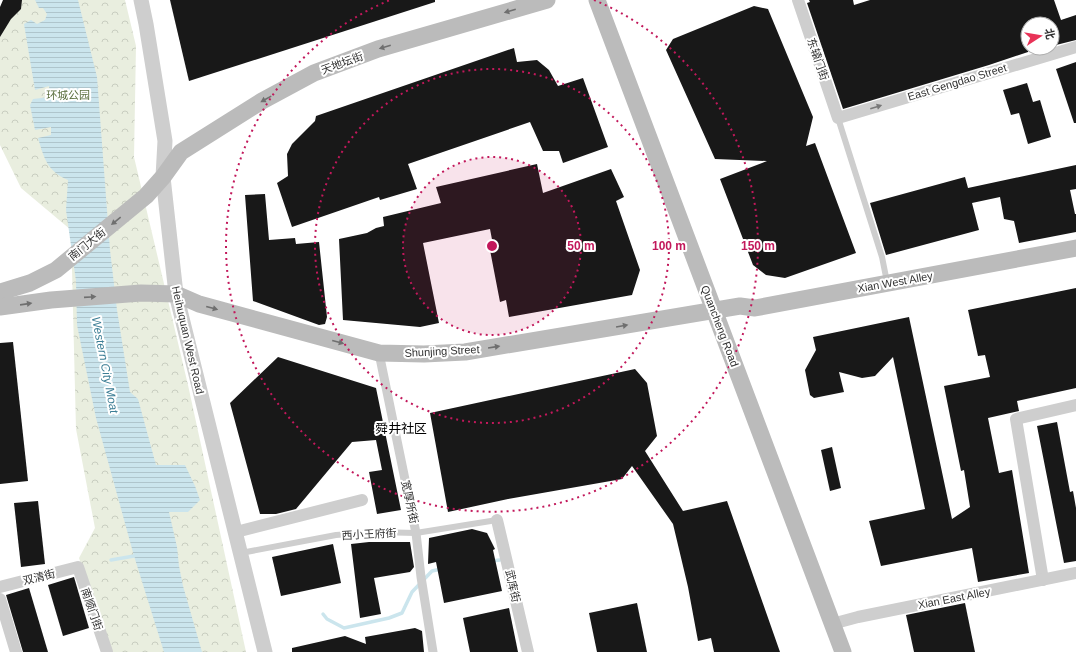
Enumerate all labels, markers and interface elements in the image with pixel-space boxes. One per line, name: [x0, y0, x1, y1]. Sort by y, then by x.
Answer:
one-way arrow: [503, 8, 515, 14]
north arrow: [1020, 16, 1060, 56]
text: 北: [1043, 27, 1057, 41]
street label: 东辕门街: [805, 36, 831, 82]
one-way arrow: [379, 44, 391, 50]
street label: 天地坛街: [319, 50, 365, 76]
street label: East Gengdao Street: [906, 61, 1008, 103]
park label: 环城公园: [46, 89, 90, 101]
one-way arrow: [260, 96, 272, 103]
one-way arrow: [870, 104, 882, 110]
one-way arrow: [110, 216, 121, 225]
street label: 南门大街: [66, 225, 108, 263]
centre of rings: [485, 239, 499, 253]
text: 50 m: [567, 239, 595, 253]
text: 100 m: [652, 239, 686, 253]
text: 150 m: [741, 239, 775, 253]
street label: Xian West Alley: [856, 269, 934, 295]
street label: Quancheng Road: [699, 284, 741, 368]
street label: Heihuquan West Road: [170, 285, 206, 395]
one-way arrow: [84, 294, 96, 300]
one-way arrow: [19, 300, 32, 307]
one-way arrow: [206, 305, 218, 311]
water label: Western City Moat: [89, 315, 121, 415]
one-way arrow: [616, 323, 628, 329]
one-way arrow: [332, 339, 344, 345]
street label: Shunjing Street: [404, 343, 480, 359]
one-way arrow: [488, 344, 500, 350]
district label: 舜井社区: [375, 421, 427, 436]
street label: 宽厚所街: [400, 479, 420, 525]
street label: 西小王府街: [341, 527, 397, 541]
street label: 双清街: [22, 567, 56, 587]
street label: 武库街: [503, 569, 523, 603]
street label: Xian East Alley: [917, 585, 992, 611]
street label: 南顺门街: [79, 586, 105, 632]

